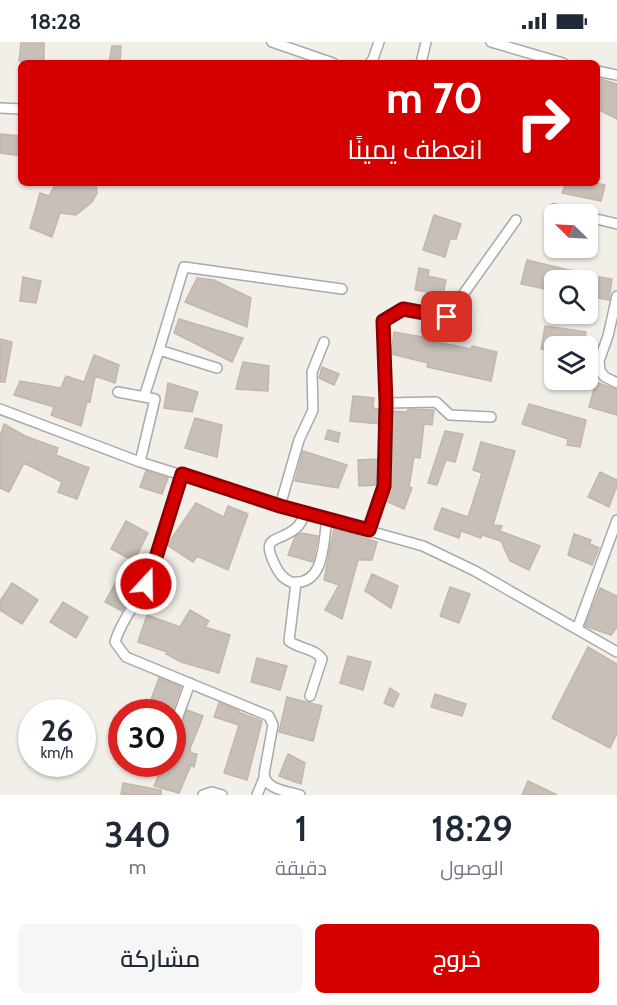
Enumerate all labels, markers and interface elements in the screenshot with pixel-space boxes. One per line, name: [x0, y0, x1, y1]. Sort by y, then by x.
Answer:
text: 18:28: [30, 8, 81, 35]
text: 70 m: [386, 72, 483, 124]
icon: right: [504, 84, 582, 162]
text: انعطف يمينًا: [347, 133, 483, 166]
north arrow: [544, 204, 598, 258]
map controls: [544, 204, 598, 390]
button: search: [544, 270, 598, 324]
pin: [421, 291, 472, 342]
icon: arrive: [430, 300, 463, 333]
button: layers: [544, 336, 598, 390]
position arrow: [114, 552, 178, 616]
speed limit sign: 30: [108, 699, 186, 777]
text: 26: [41, 712, 73, 749]
text: km/h: [41, 744, 73, 762]
text: 1: [295, 806, 307, 850]
text: 18:29: [431, 806, 513, 850]
text: 340: [104, 812, 171, 856]
text: m: [129, 855, 146, 879]
text: دقيقة: [275, 856, 327, 880]
text: الوصول: [440, 856, 504, 880]
button: مشاركة: [18, 924, 303, 993]
button: خروج: [315, 924, 599, 993]

